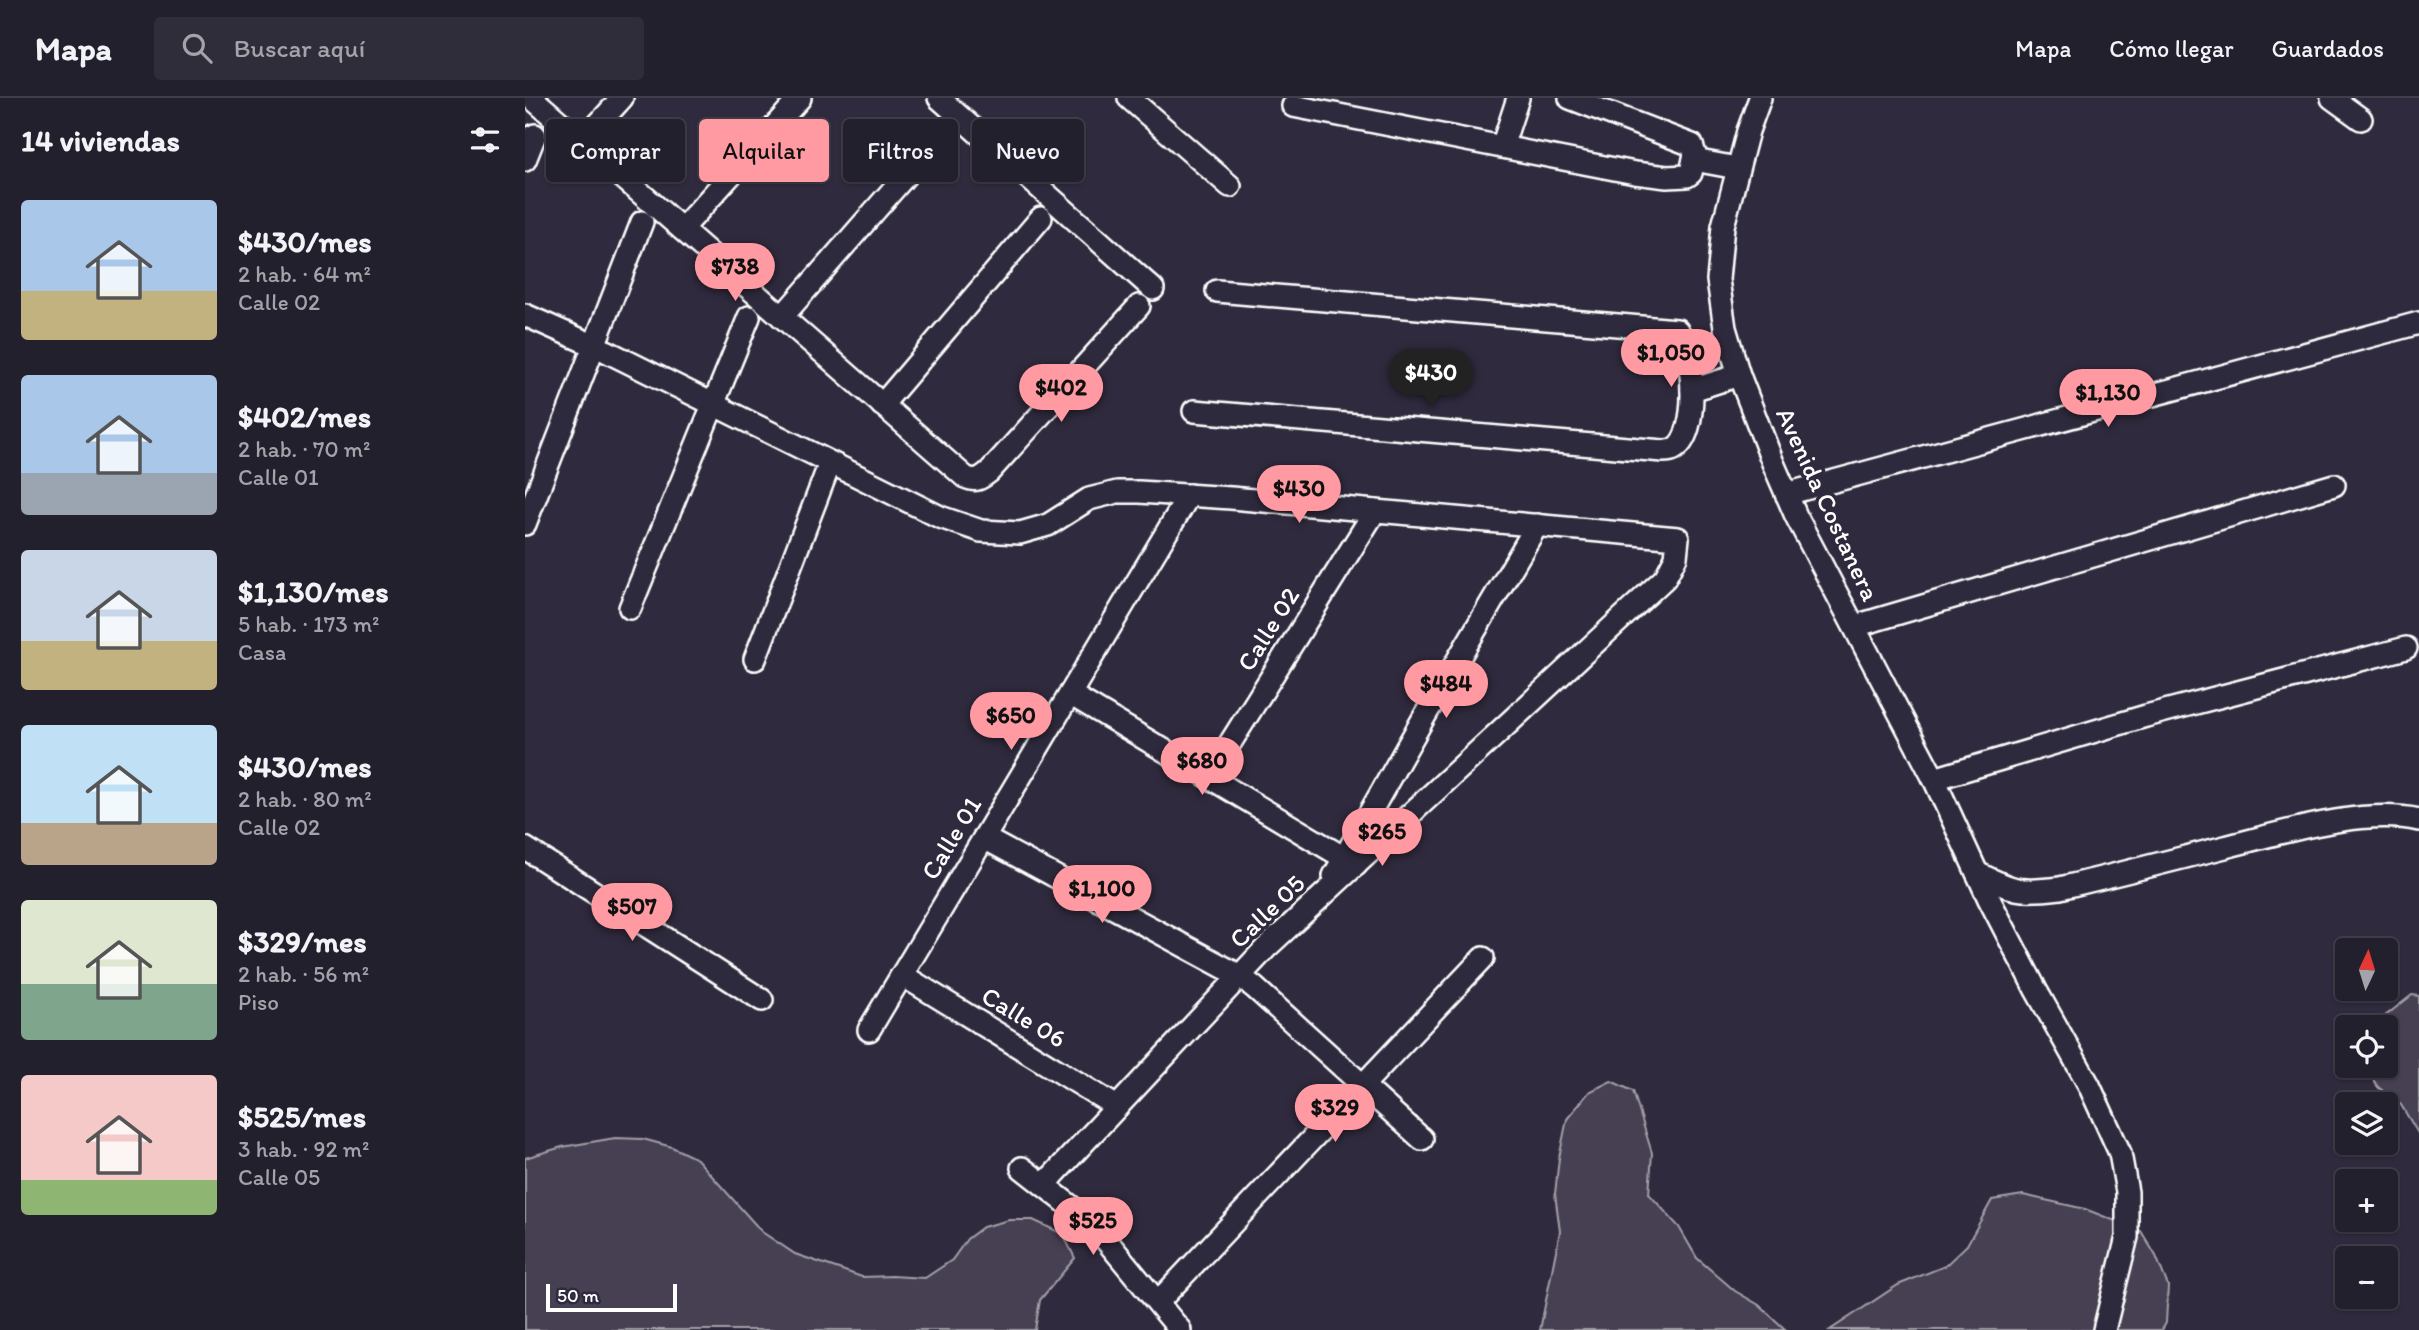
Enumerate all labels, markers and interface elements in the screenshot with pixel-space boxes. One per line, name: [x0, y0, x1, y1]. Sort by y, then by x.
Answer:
search box: [154, 17, 644, 80]
text: Mapa: [35, 29, 112, 68]
icon: search: [178, 29, 216, 67]
text: Buscar aquí: [234, 32, 365, 64]
text: Mapa: [2015, 34, 2071, 63]
text: Cómo llegar: [2109, 34, 2234, 63]
text: Guardados: [2272, 34, 2384, 63]
chip: Comprar: [546, 119, 685, 182]
chip: Alquilar: [699, 119, 829, 182]
chip: Filtros: [843, 119, 958, 182]
chip: Nuevo: [972, 119, 1084, 182]
icon: filters: [466, 121, 504, 159]
text: 14 viviendas: [21, 122, 180, 159]
text: $430/mes: [238, 223, 372, 260]
icon: home: [77, 228, 161, 312]
pin: $738: [694, 244, 776, 303]
text: $738: [711, 252, 759, 280]
text: 2 hab. · 64 m²: [238, 260, 371, 288]
text: Calle 02: [238, 288, 320, 316]
pin: $1,050: [1614, 330, 1728, 389]
text: $1,050: [1637, 338, 1705, 366]
pin: $430: [1390, 350, 1472, 409]
text: $430: [1405, 358, 1457, 386]
pin: $402: [1020, 364, 1102, 424]
pin: $1,130: [2051, 370, 2165, 429]
text: $402: [1035, 373, 1087, 401]
text: $1,130: [2075, 378, 2141, 406]
text: $402/mes: [238, 398, 371, 435]
street label: Avenida Costanera: [1769, 402, 1887, 606]
icon: home: [77, 403, 161, 487]
text: 2 hab. · 70 m²: [238, 435, 370, 463]
text: Calle 01: [238, 463, 319, 491]
pin: $430: [1258, 466, 1340, 525]
text: $430: [1273, 474, 1325, 502]
text: $1,130/mes: [238, 573, 389, 610]
icon: home: [77, 578, 161, 662]
street label: Calle 02: [1230, 581, 1306, 677]
text: 5 hab. · 173 m²: [238, 610, 379, 638]
text: Casa: [238, 638, 286, 666]
pin: $484: [1405, 660, 1487, 720]
text: $484: [1420, 669, 1472, 697]
pin: $650: [970, 692, 1052, 752]
text: $650: [986, 701, 1036, 729]
pin: $680: [1161, 738, 1243, 797]
text: $680: [1177, 746, 1227, 774]
text: $430/mes: [238, 748, 372, 785]
icon: home: [77, 753, 161, 837]
text: 2 hab. · 80 m²: [238, 785, 372, 813]
street label: Calle 01: [914, 791, 988, 885]
pin: $265: [1341, 808, 1423, 868]
text: Calle 02: [238, 813, 320, 841]
text: $265: [1358, 817, 1406, 845]
pin: $1,100: [1045, 866, 1159, 925]
street label: Calle 05: [1222, 867, 1312, 955]
text: $1,100: [1069, 874, 1135, 902]
pin: $507: [591, 884, 673, 943]
text: $507: [607, 892, 657, 920]
text: $329/mes: [238, 923, 367, 960]
icon: home: [77, 928, 161, 1012]
north arrow: [2335, 938, 2397, 1001]
map controls: [2335, 938, 2398, 1309]
text: 2 hab. · 56 m²: [238, 960, 369, 988]
street label: Calle 06: [976, 979, 1072, 1055]
text: Piso: [238, 988, 279, 1016]
button: locate: [2335, 1015, 2398, 1078]
pin: $329: [1294, 1084, 1376, 1144]
button: layers: [2335, 1092, 2398, 1155]
text: $329: [1311, 1093, 1359, 1121]
text: $525/mes: [238, 1098, 366, 1135]
icon: home: [77, 1103, 161, 1187]
text: 3 hab. · 92 m²: [238, 1135, 369, 1163]
text: Calle 05: [238, 1163, 320, 1191]
button: +: [2335, 1169, 2398, 1232]
pin: $525: [1052, 1198, 1134, 1257]
text: $525: [1069, 1206, 1117, 1234]
button: −: [2335, 1246, 2398, 1309]
scale bar: [546, 1281, 677, 1313]
text: 50 m: [557, 1284, 599, 1307]

